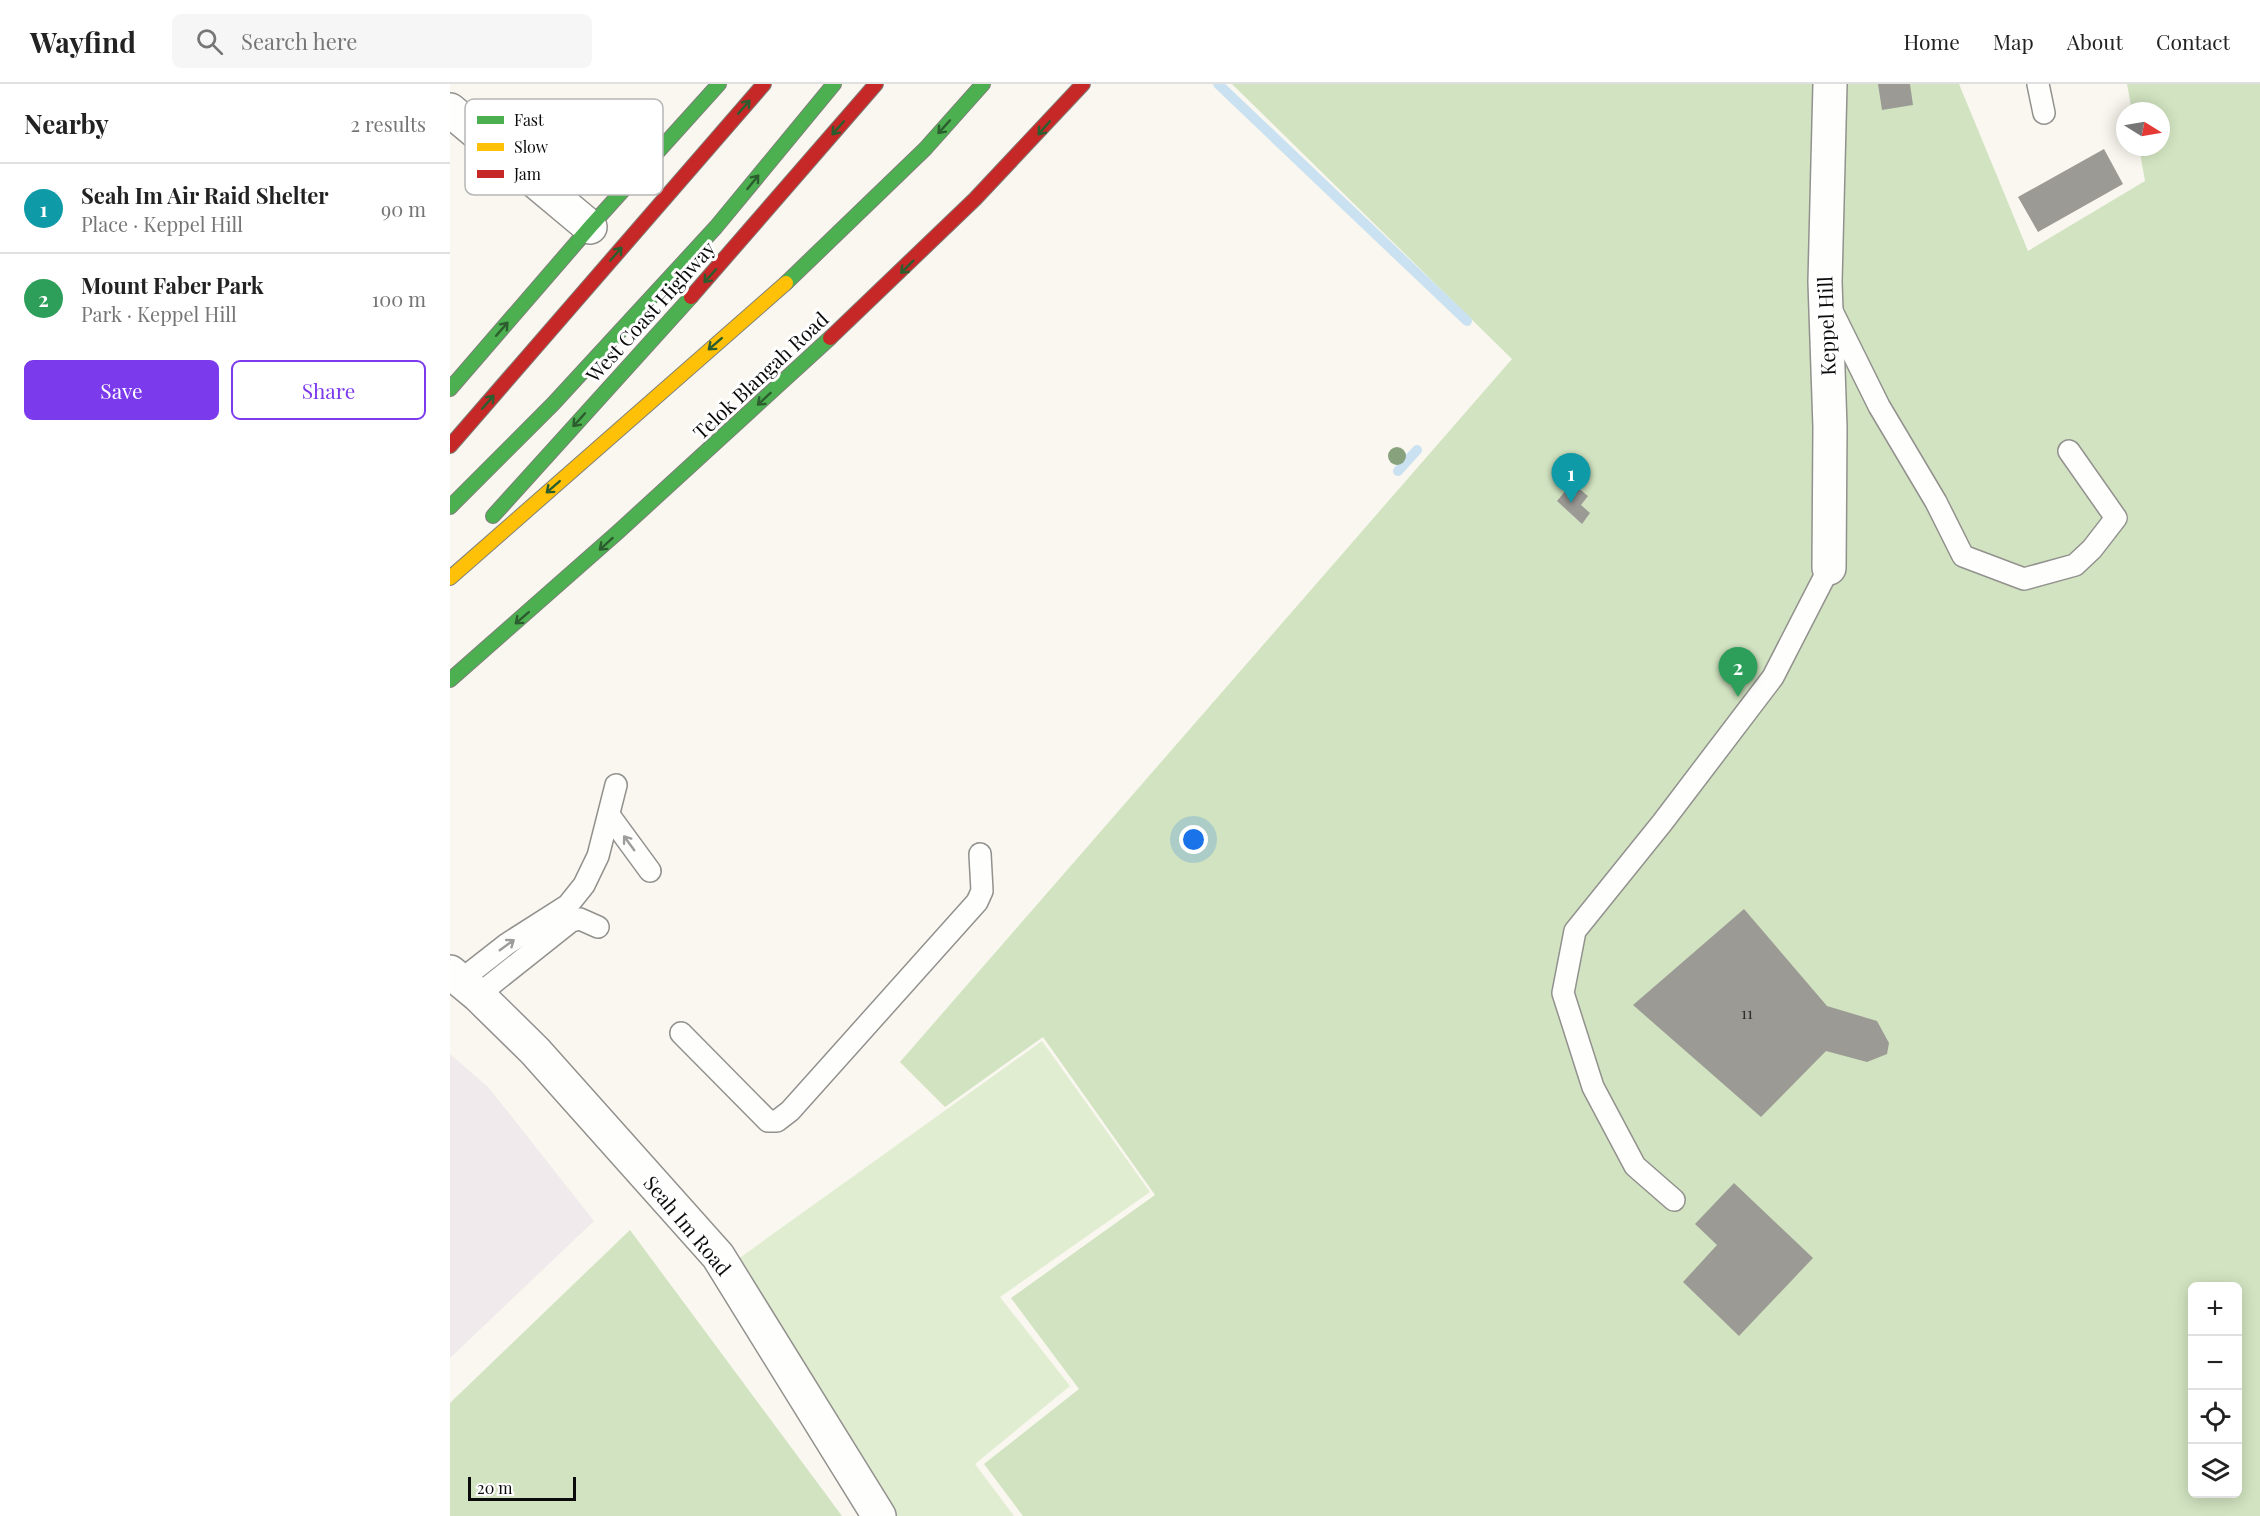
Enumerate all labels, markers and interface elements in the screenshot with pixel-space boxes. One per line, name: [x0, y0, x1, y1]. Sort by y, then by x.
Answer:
search box: [172, 14, 592, 68]
text: Wayfind: [30, 23, 136, 60]
icon: search: [193, 25, 226, 58]
text: Search here: [241, 26, 357, 56]
text: Home: [1904, 27, 1960, 55]
text: Map: [1993, 27, 2034, 55]
text: About: [2067, 27, 2123, 55]
text: Contact: [2156, 27, 2230, 55]
legend: [465, 99, 663, 195]
one-way arrow: [737, 100, 751, 115]
north arrow: [2116, 102, 2170, 156]
text: Nearby: [24, 106, 109, 141]
text: Fast: [514, 109, 544, 130]
text: 2 results: [351, 110, 426, 137]
one-way arrow: [937, 119, 951, 134]
one-way arrow: [831, 120, 845, 135]
one-way arrow: [1037, 120, 1051, 135]
text: Slow: [514, 136, 549, 157]
text: Jam: [513, 163, 541, 184]
one-way arrow: [746, 175, 760, 190]
text: Seah Im Air Raid Shelter: [81, 180, 329, 210]
text: 1: [40, 195, 47, 222]
text: 90 m: [381, 195, 426, 222]
text: Place · Keppel Hill: [81, 210, 243, 237]
street label: West Coast Highway: [579, 235, 721, 388]
one-way arrow: [609, 247, 623, 262]
one-way arrow: [900, 259, 914, 274]
one-way arrow: [703, 268, 717, 283]
text: Mount Faber Park: [81, 270, 264, 300]
street label: Keppel Hill: [1810, 275, 1841, 376]
text: 2: [38, 285, 49, 312]
text: 100 m: [372, 285, 426, 312]
text: Park · Keppel Hill: [81, 300, 237, 327]
street label: Telok Blangah Road: [686, 305, 834, 445]
one-way arrow: [495, 322, 509, 337]
one-way arrow: [708, 337, 723, 351]
button: Save: [24, 360, 219, 420]
button: Share: [231, 360, 426, 420]
one-way arrow: [757, 392, 772, 406]
one-way arrow: [481, 395, 495, 410]
one-way arrow: [572, 412, 586, 427]
pin: 1: [1552, 454, 1590, 503]
one-way arrow: [546, 480, 561, 494]
one-way arrow: [599, 537, 614, 551]
one-way arrow: [514, 611, 529, 625]
pin: 2: [1718, 648, 1758, 697]
your location: [1179, 825, 1208, 854]
one-way arrow: [623, 836, 636, 852]
one-way arrow: [499, 938, 515, 951]
house number: 11: [1741, 1002, 1753, 1023]
street label: Seah Im Road: [638, 1169, 738, 1281]
map controls: [2188, 1282, 2242, 1498]
button: +: [2188, 1282, 2242, 1336]
button: −: [2188, 1336, 2242, 1390]
button: locate: [2188, 1390, 2242, 1444]
button: layers: [2188, 1444, 2242, 1498]
scale bar: [468, 1474, 576, 1502]
text: 20 m: [477, 1477, 512, 1498]

